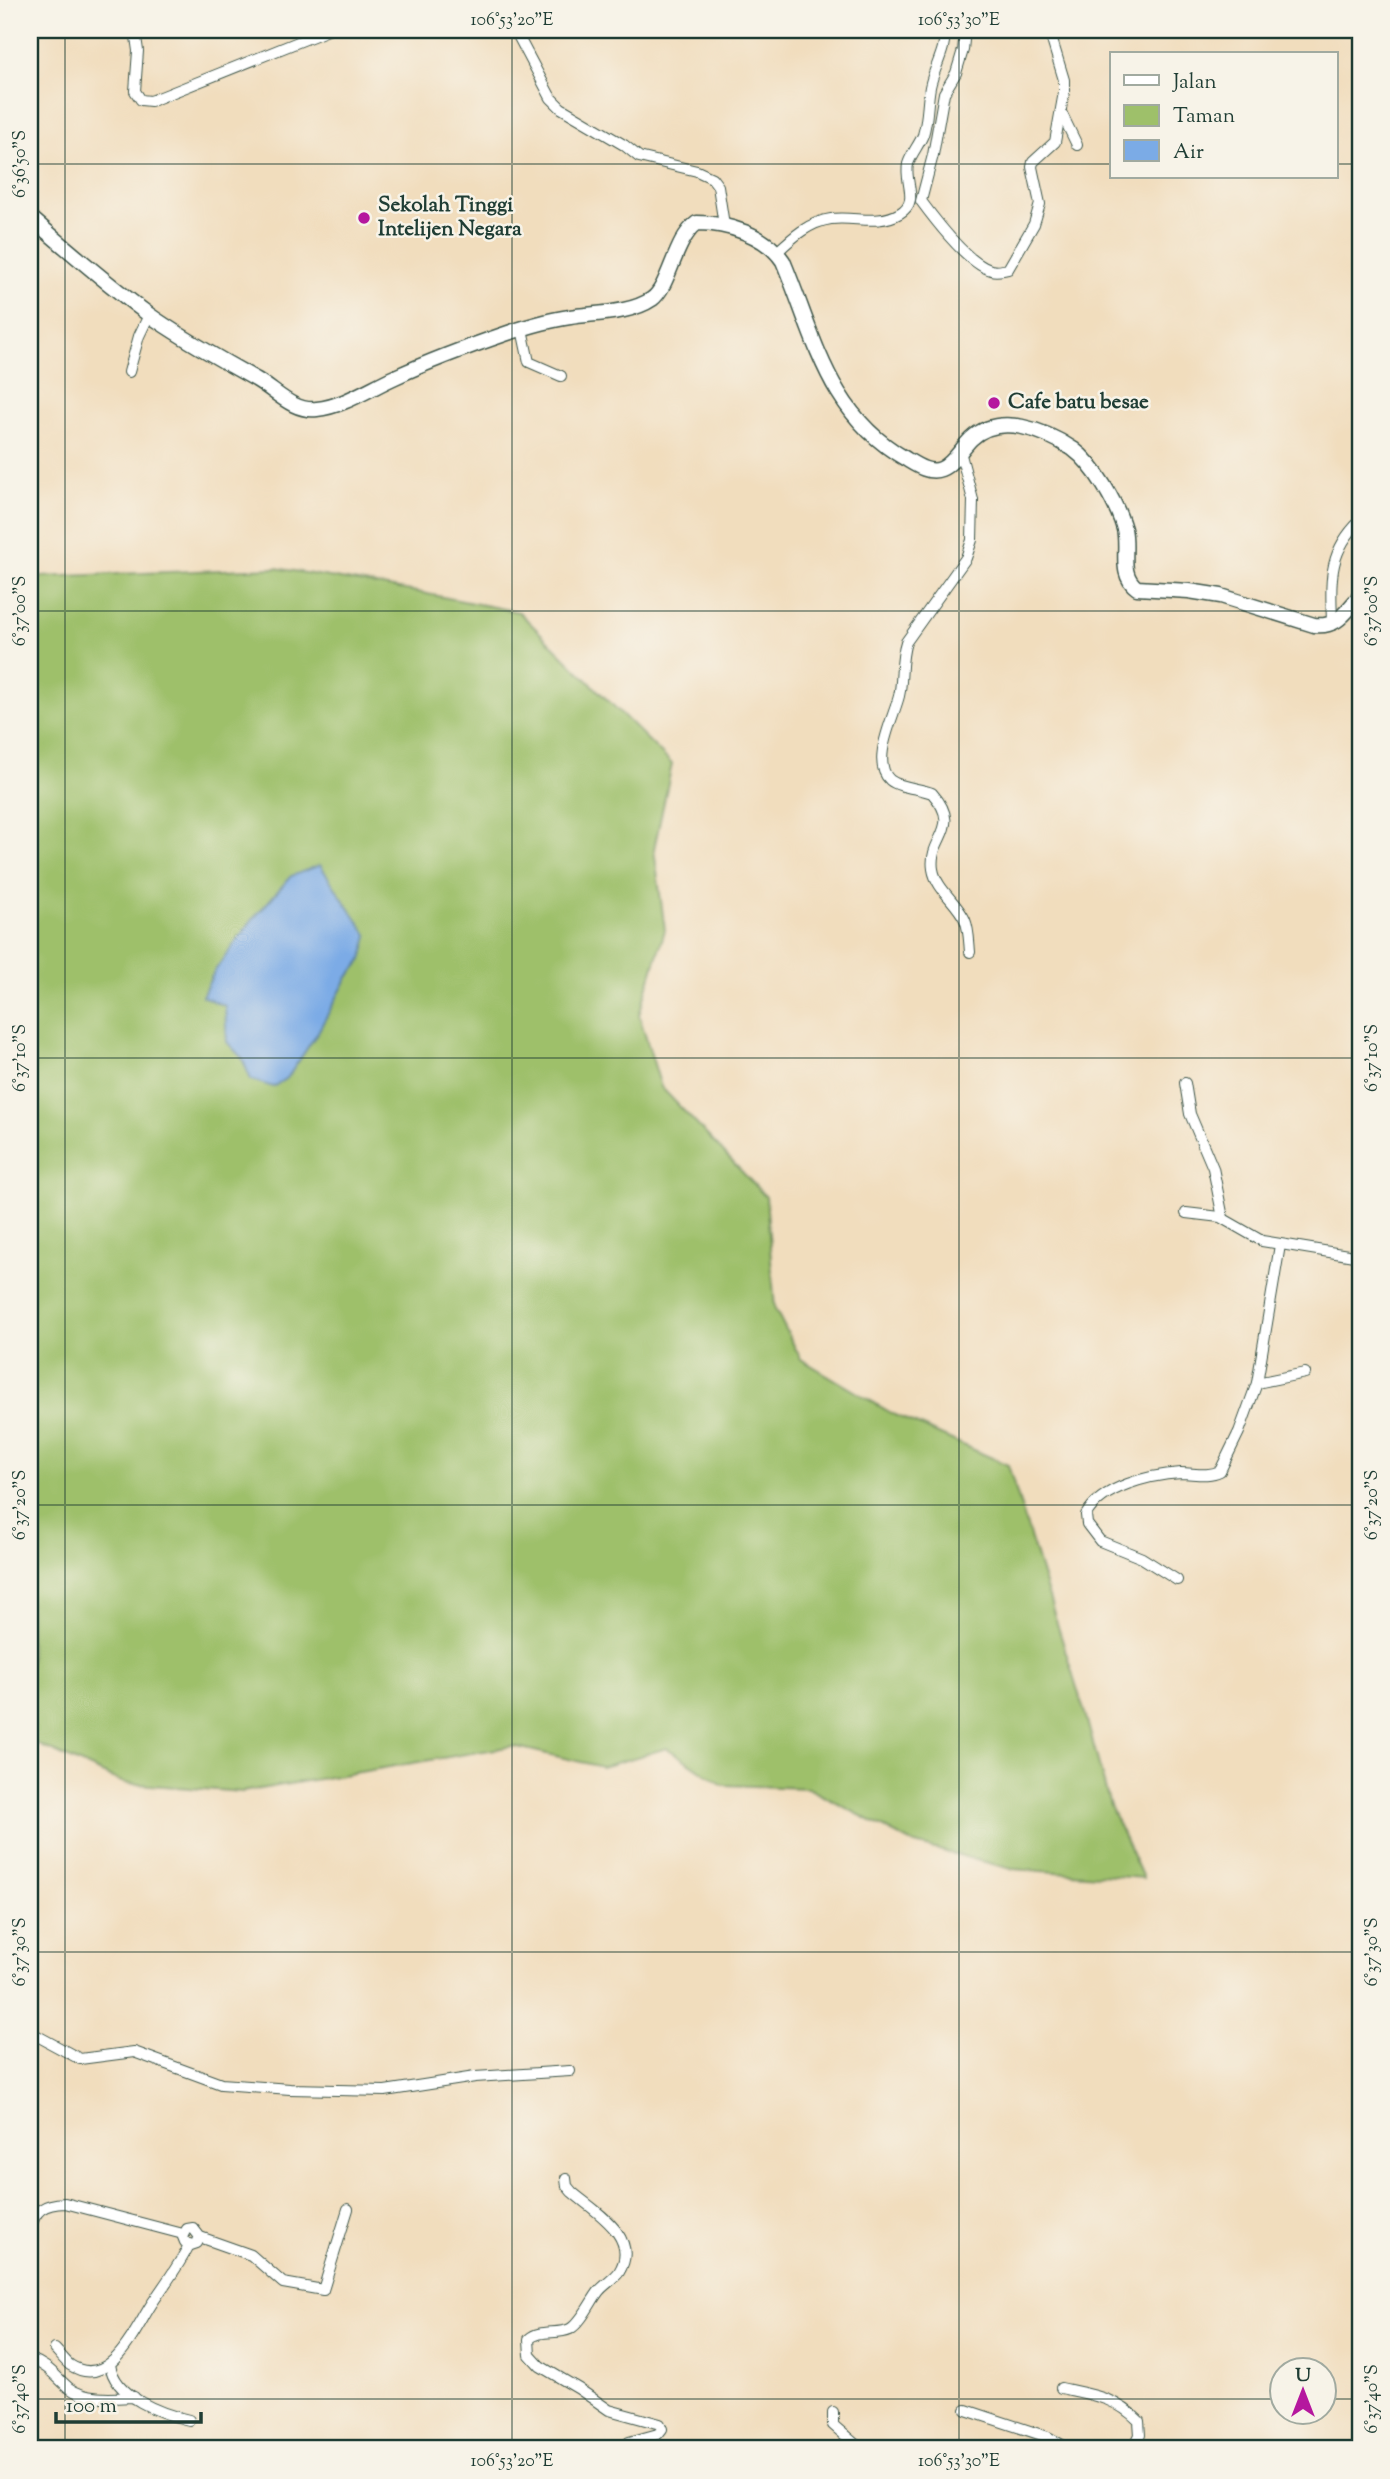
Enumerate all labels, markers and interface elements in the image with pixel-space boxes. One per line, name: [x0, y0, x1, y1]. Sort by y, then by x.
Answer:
text: 106°53'20"E: [471, 8, 554, 34]
text: 106°53'30"E: [918, 8, 1000, 34]
legend: [1110, 52, 1338, 178]
text: Jalan: [1172, 68, 1217, 98]
text: Taman: [1173, 102, 1235, 132]
text: 6°36'50"S: [8, 130, 34, 198]
text: Air: [1173, 138, 1204, 168]
place label: Sekolah Tinggi Intelijen Negara: [378, 191, 522, 245]
marker: Sekolah Tinggi Intelijen Negara: [356, 210, 372, 226]
place label: Cafe batu besae: [1008, 388, 1149, 418]
marker: Cafe batu besae: [986, 395, 1002, 411]
text: 6°37'00"S: [8, 576, 34, 646]
text: 6°37'00"S: [1360, 576, 1386, 646]
text: 6°37'10"S: [8, 1024, 34, 1092]
text: 6°37'10"S: [1360, 1024, 1386, 1092]
text: 6°37'20"S: [8, 1470, 34, 1540]
text: 6°37'20"S: [1360, 1470, 1386, 1540]
text: 6°37'30"S: [8, 1917, 34, 1987]
text: 6°37'30"S: [1360, 1917, 1386, 1987]
north arrow: [1268, 2356, 1338, 2426]
text: U: [1295, 2363, 1311, 2390]
text: 6°37'40"S: [8, 2364, 34, 2434]
text: 6°37'40"S: [1360, 2364, 1386, 2434]
scale bar: [56, 2381, 201, 2425]
text: 100 m: [66, 2392, 117, 2422]
text: 106°53'20"E: [471, 2449, 554, 2475]
text: 106°53'30"E: [918, 2449, 1000, 2475]

